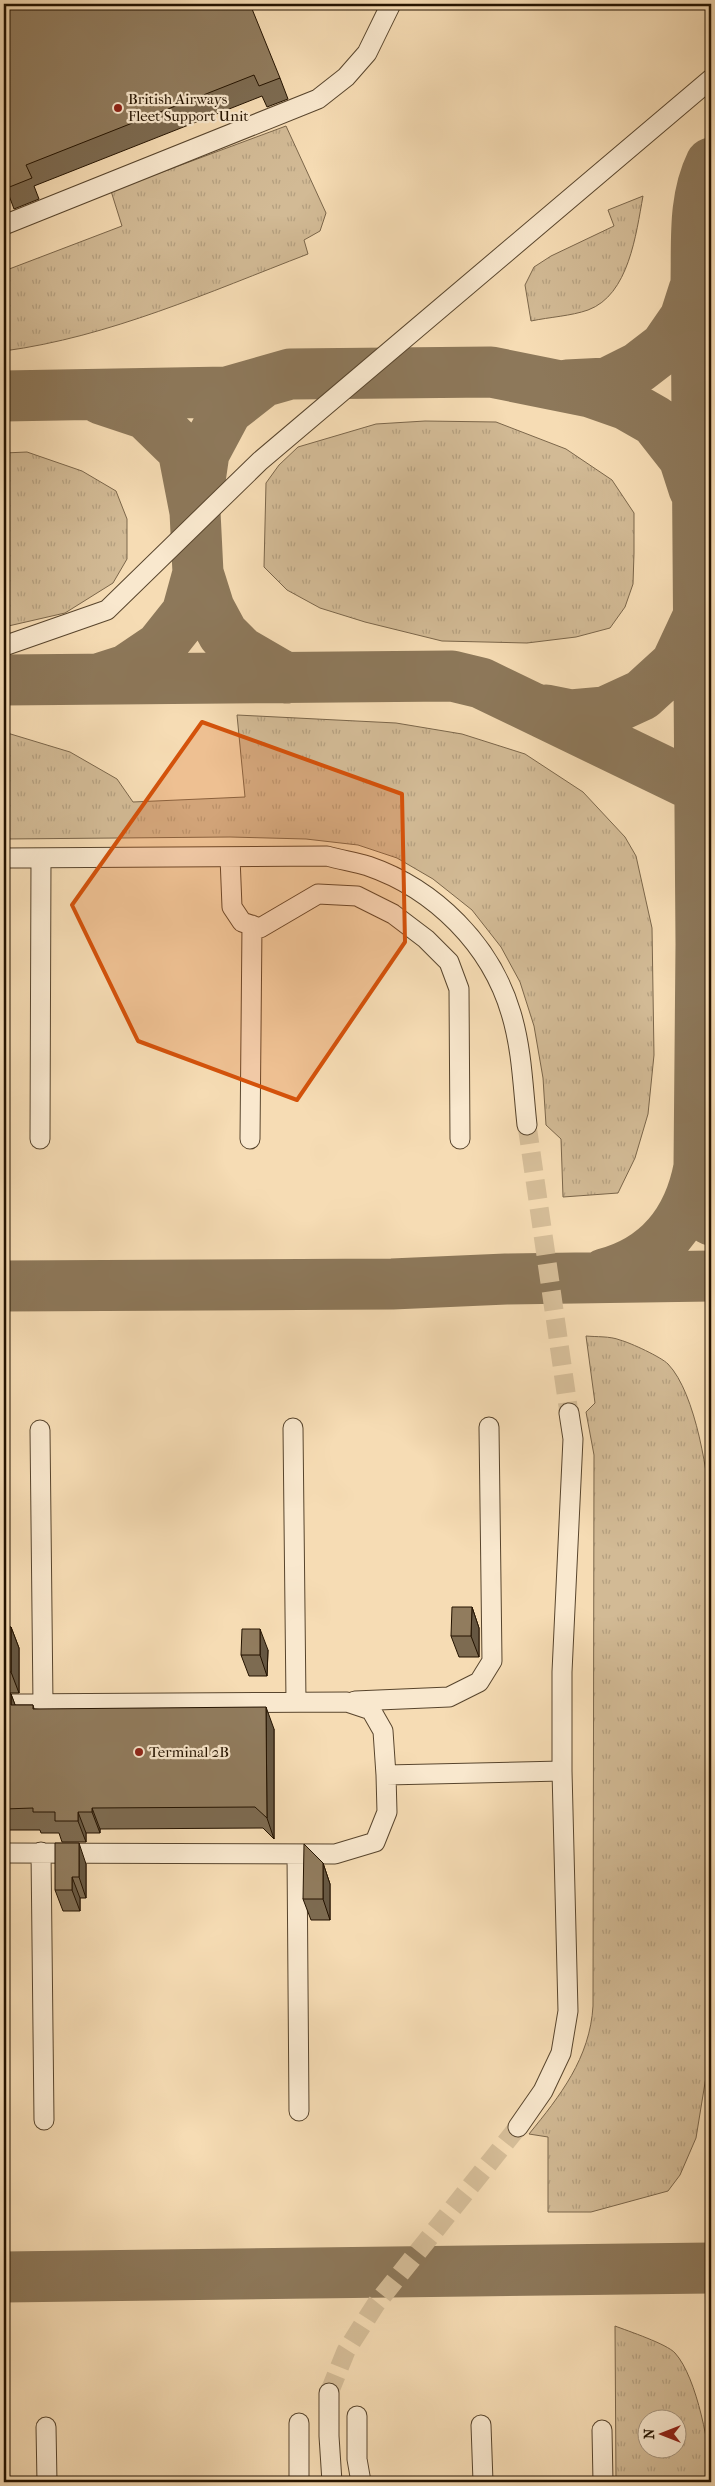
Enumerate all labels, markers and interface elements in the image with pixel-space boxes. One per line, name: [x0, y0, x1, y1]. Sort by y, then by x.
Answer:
place label: British Airways Fleet Support Unit: [128, 90, 249, 125]
marker: British Airways Fleet Support Unit: [112, 102, 124, 114]
place label: Terminal 2B: [149, 1743, 229, 1761]
marker: Terminal 2B: [133, 1746, 145, 1758]
north arrow: [638, 2408, 688, 2458]
text: N: [641, 2428, 658, 2439]

